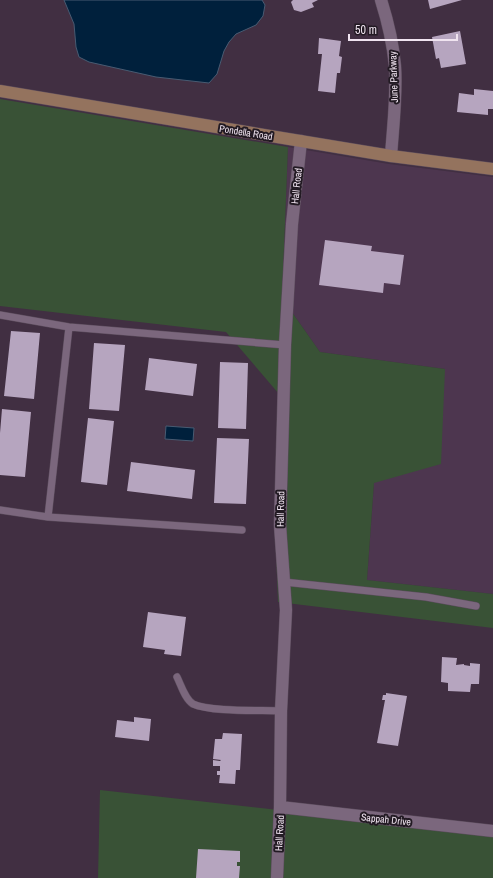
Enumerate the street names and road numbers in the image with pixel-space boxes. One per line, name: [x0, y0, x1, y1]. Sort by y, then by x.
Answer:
street label: June Parkway: [386, 50, 401, 103]
street label: Pondella Road: [218, 122, 274, 143]
street label: Hall Road: [288, 167, 305, 205]
street label: Hall Road: [274, 491, 287, 527]
street label: Sappah Drive: [360, 810, 412, 829]
street label: Hall Road: [272, 815, 287, 851]

